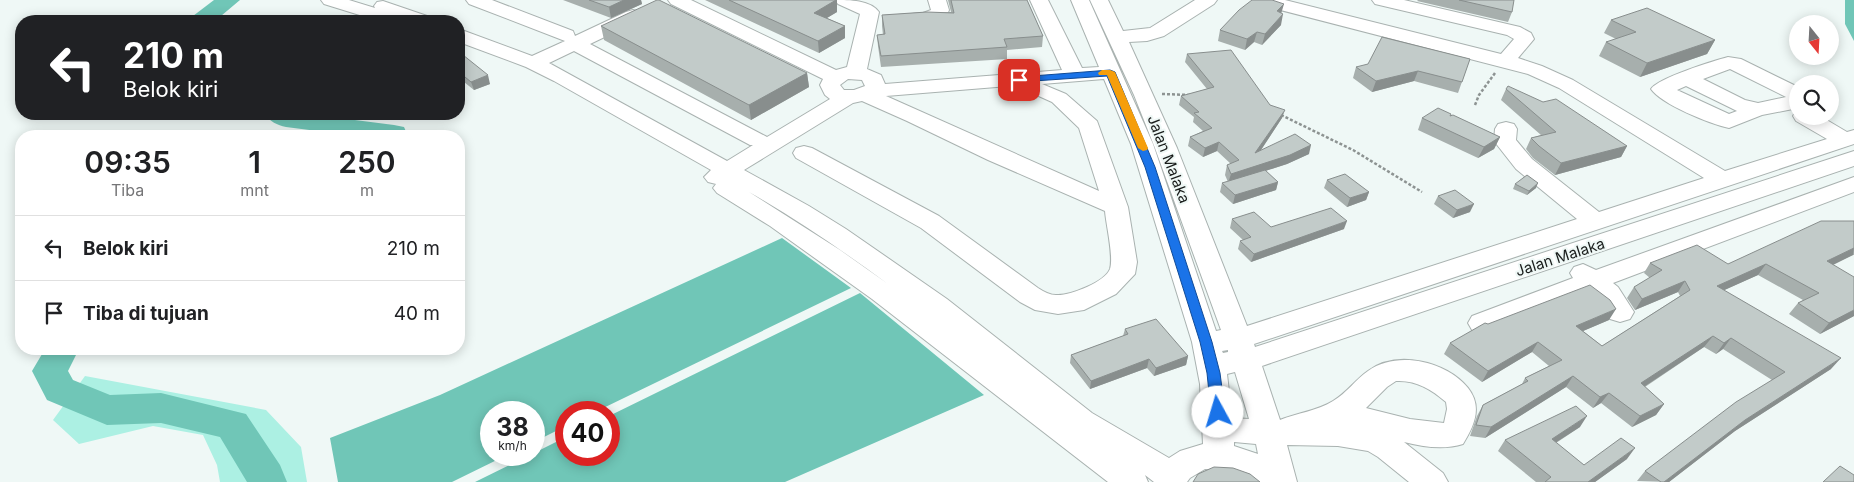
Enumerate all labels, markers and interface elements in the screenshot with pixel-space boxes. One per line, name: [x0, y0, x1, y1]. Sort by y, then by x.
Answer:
north arrow: [1789, 15, 1839, 65]
map controls: [1789, 15, 1839, 125]
text: 210 m: [123, 34, 224, 76]
icon: left: [40, 35, 105, 100]
pin: [998, 59, 1040, 101]
icon: arrive: [1005, 66, 1033, 94]
button: search: [1789, 75, 1839, 125]
text: Belok kiri: [123, 76, 218, 102]
street label: Jalan Malaka: [1144, 112, 1194, 206]
text: 09:35: [84, 144, 171, 180]
text: 1: [248, 144, 261, 180]
text: 250: [338, 144, 396, 180]
text: Tiba: [111, 180, 144, 200]
text: mnt: [240, 180, 269, 200]
text: m: [360, 180, 374, 200]
icon: left: [40, 234, 68, 262]
street label: Jalan Malaka: [1513, 234, 1607, 280]
text: Belok kiri: [83, 237, 168, 260]
text: 210 m: [387, 237, 440, 260]
icon: arrive: [40, 299, 68, 327]
text: Tiba di tujuan: [83, 302, 209, 325]
text: 40 m: [394, 302, 440, 325]
position arrow: [1191, 385, 1243, 437]
speed limit sign: 40: [555, 401, 620, 466]
text: 38: [496, 412, 529, 442]
text: km/h: [498, 438, 527, 453]

